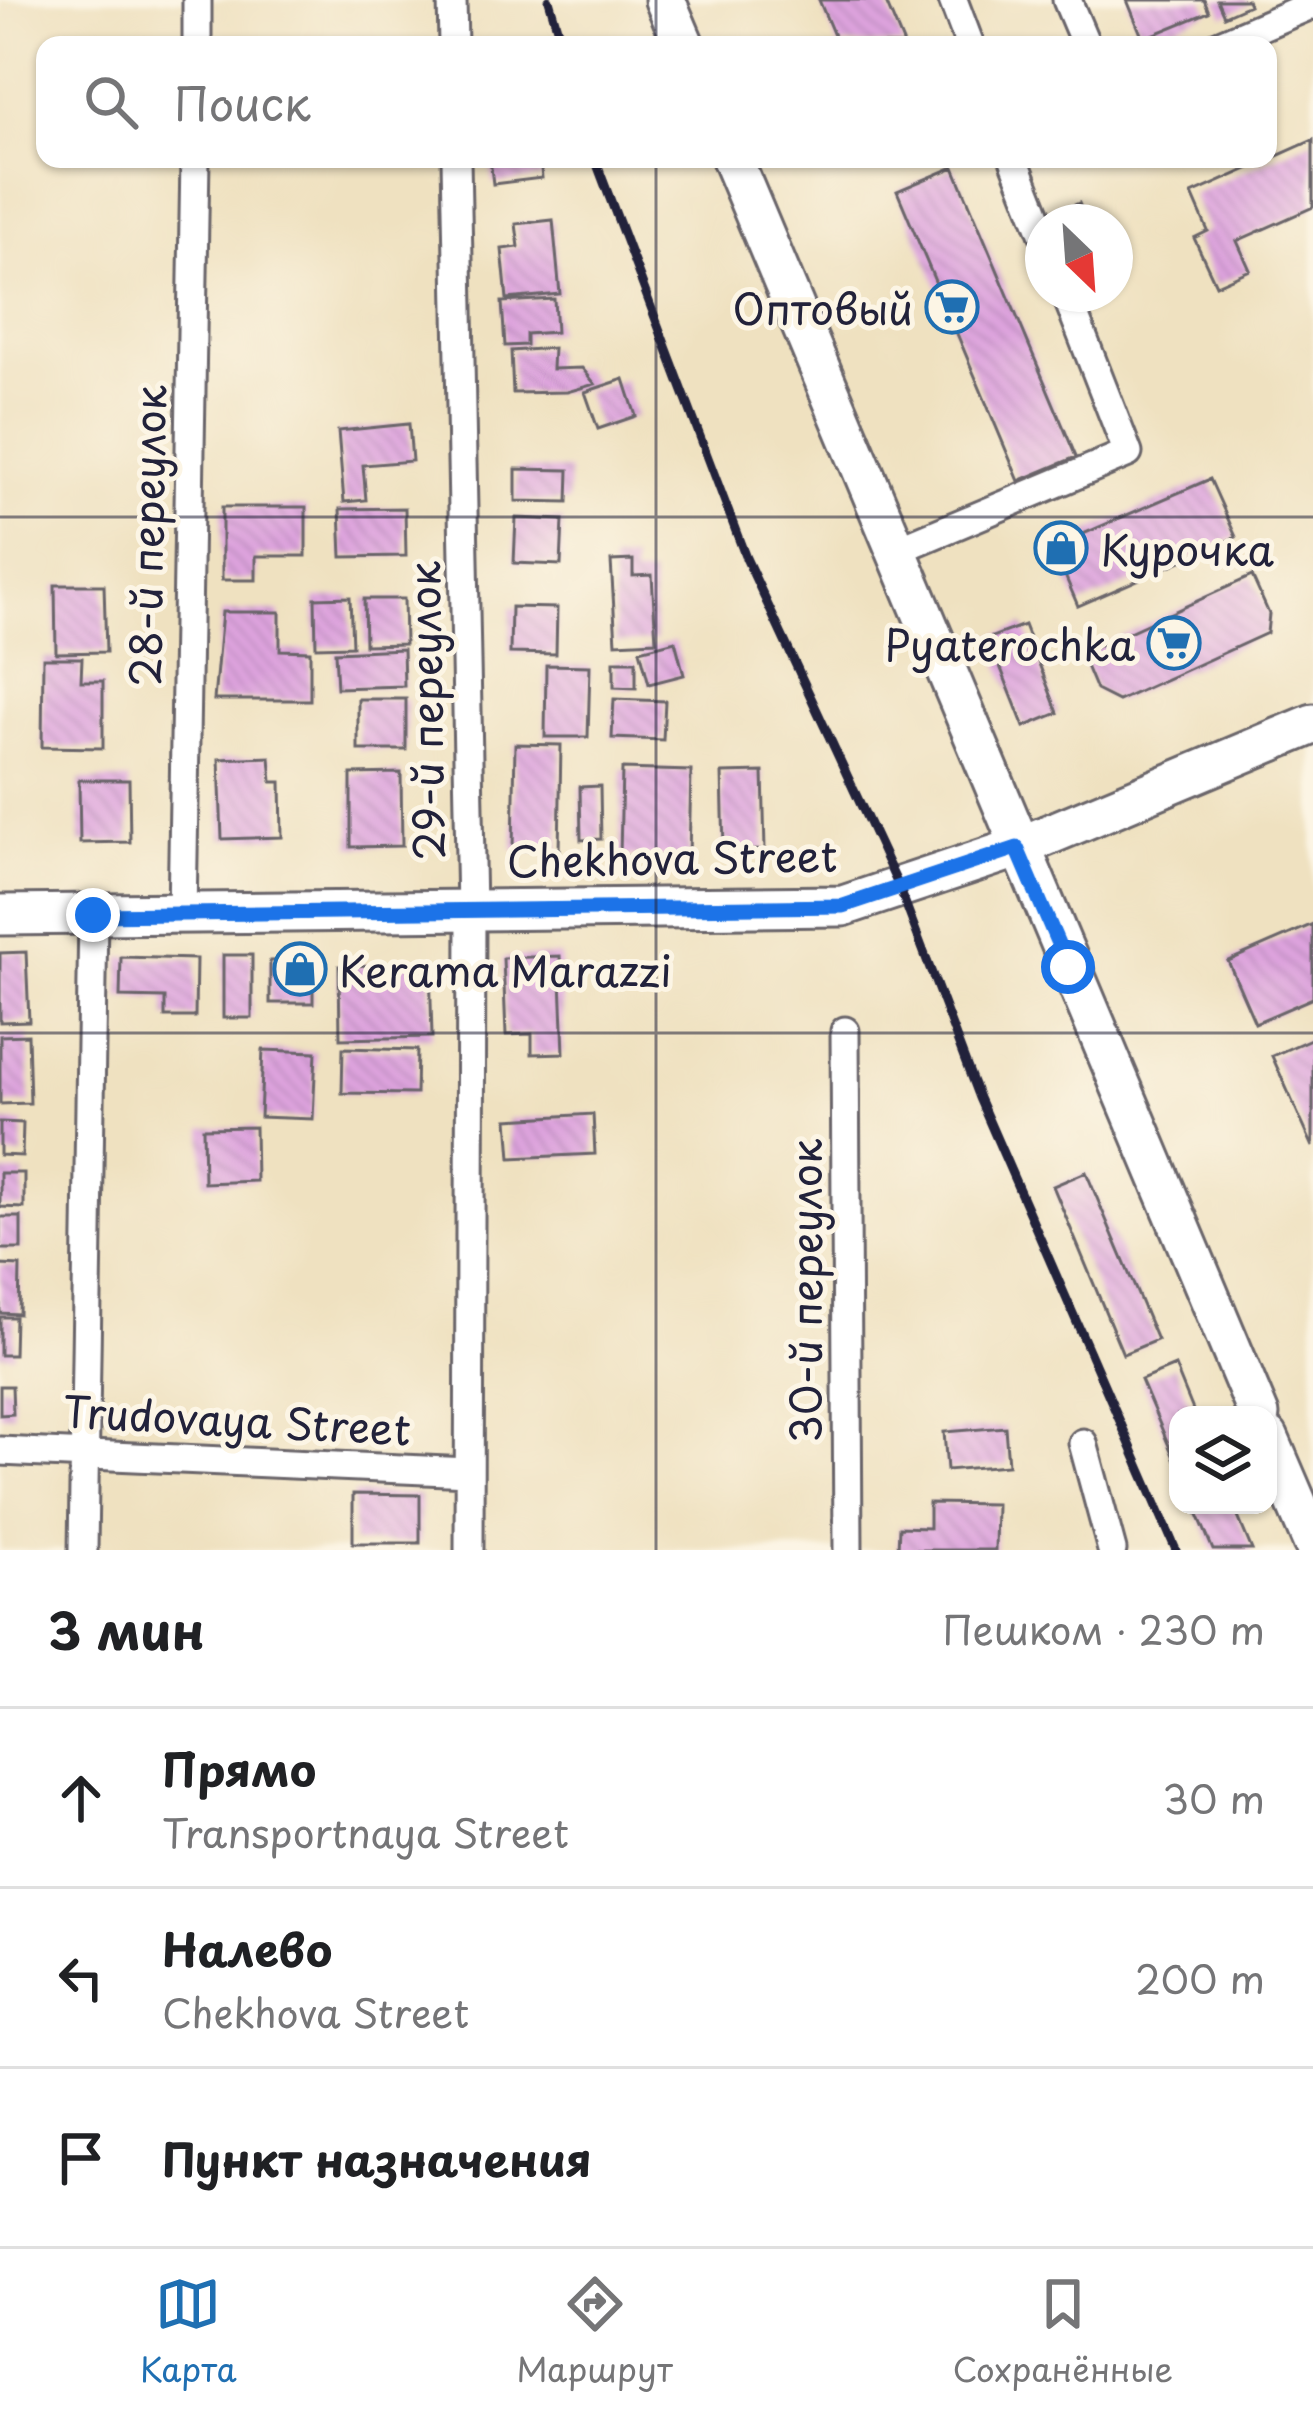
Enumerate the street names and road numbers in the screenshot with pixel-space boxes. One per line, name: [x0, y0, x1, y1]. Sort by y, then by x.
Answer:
street label: 28-й переулок: [112, 385, 180, 687]
street label: 29-й переулок: [391, 561, 459, 861]
street label: Chekhova Street: [506, 823, 838, 891]
street label: 30-й переулок: [773, 1139, 836, 1443]
street label: Trudovaya Street: [62, 1378, 412, 1460]

